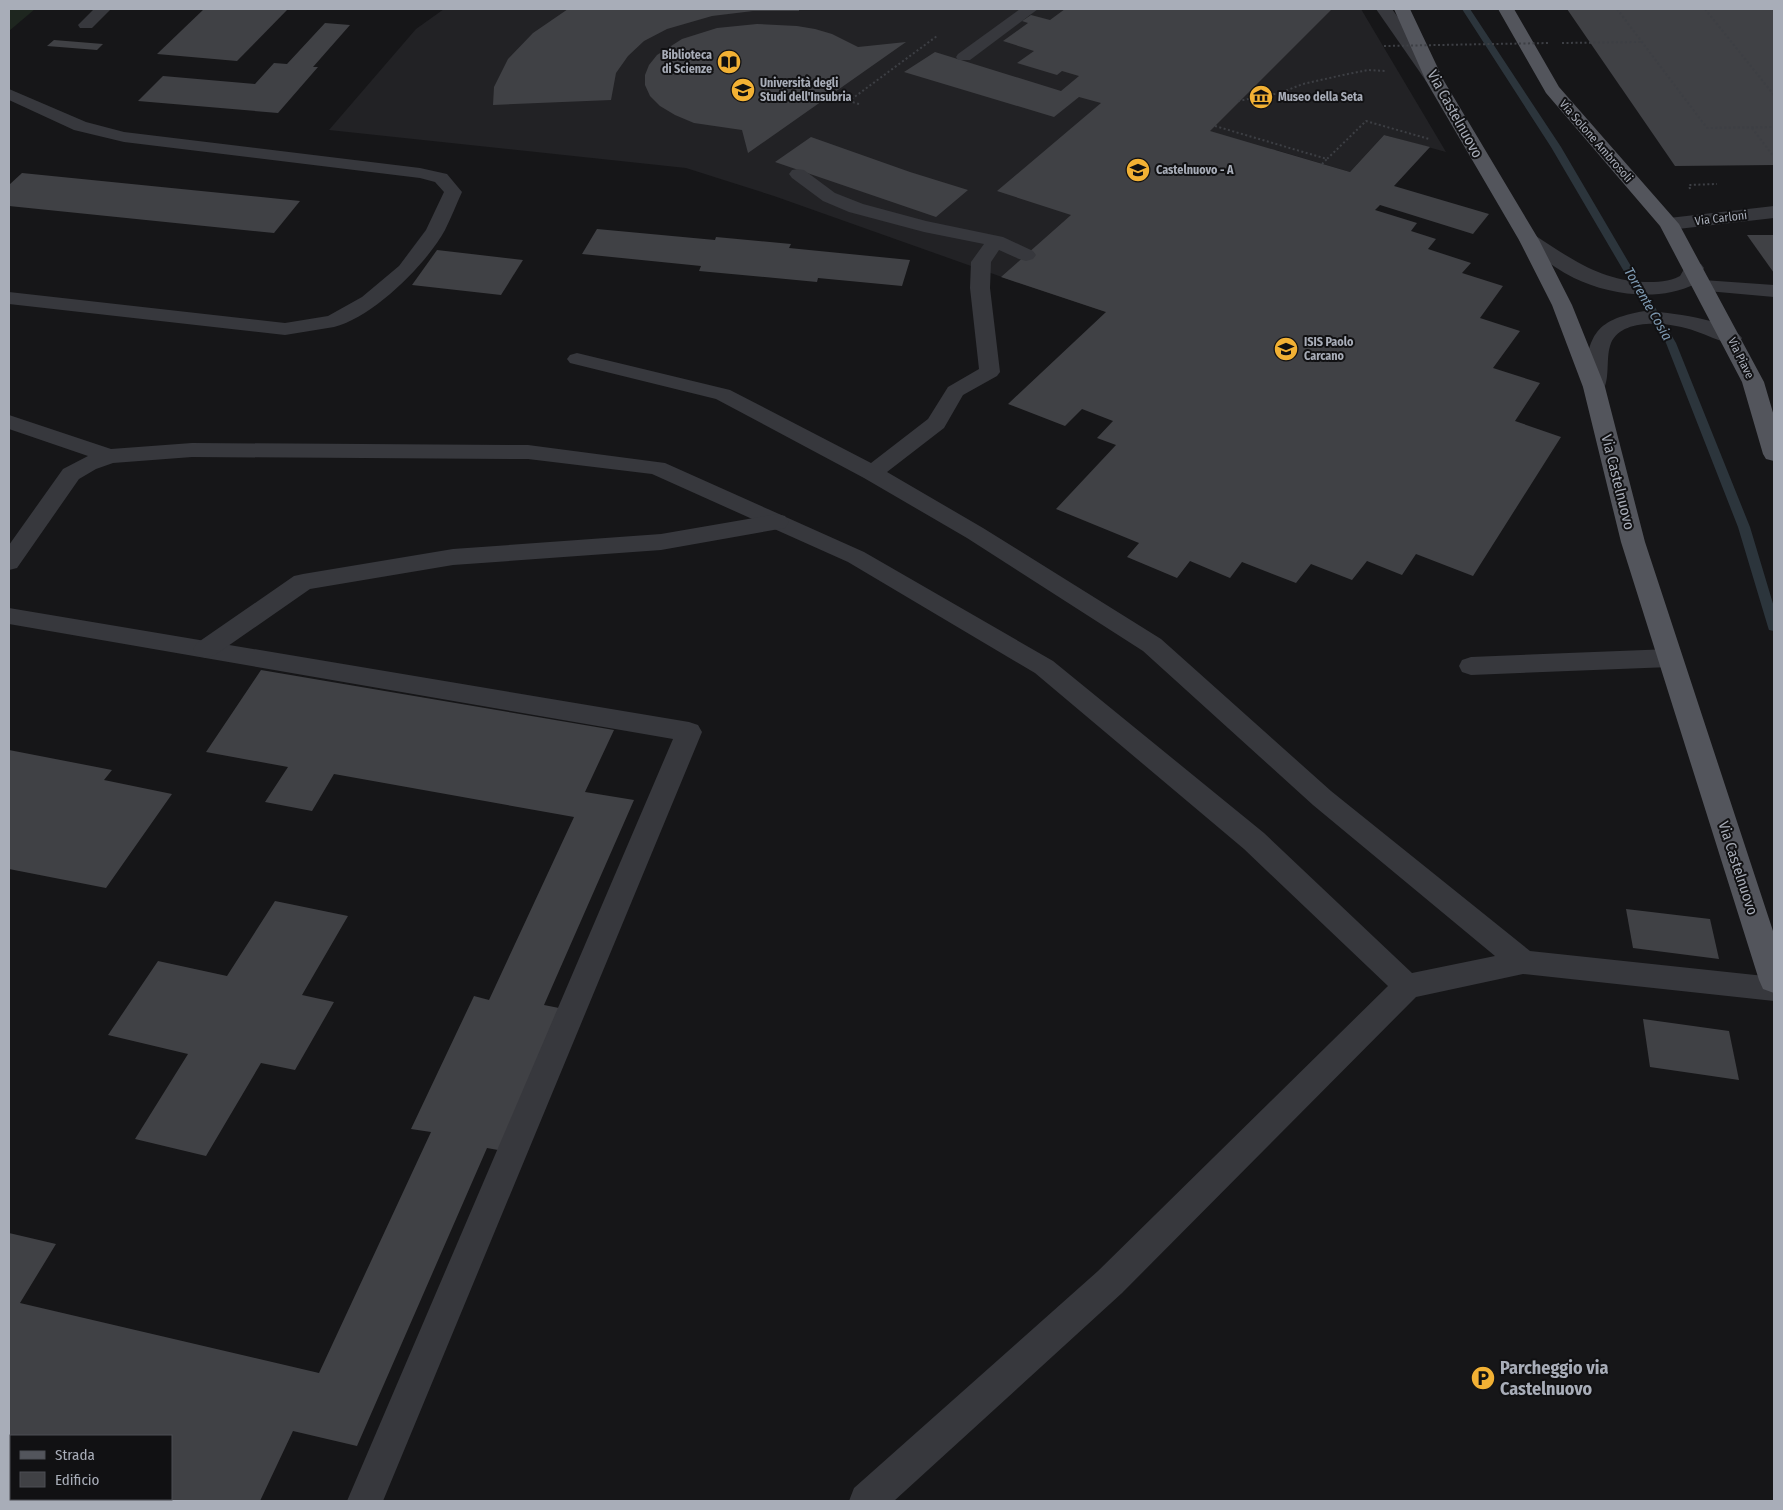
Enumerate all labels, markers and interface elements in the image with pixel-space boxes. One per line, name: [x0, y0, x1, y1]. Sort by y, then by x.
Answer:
place label: Biblioteca di Scienze: [662, 48, 712, 76]
library icon: Biblioteca di Scienze: [716, 49, 742, 75]
street label: Via Castelnuovo: [1423, 67, 1487, 161]
place label: Università degli Studi dell'Insubria: [760, 76, 852, 104]
school or university icon: Università degli Studi dell'Insubria: [730, 77, 756, 103]
museum icon: Museo della Seta: [1248, 84, 1274, 110]
place label: Museo della Seta: [1278, 90, 1363, 104]
street label: Via Solone Ambrosoli: [1556, 97, 1636, 185]
school or university icon: Castelnuovo - A: [1125, 157, 1151, 183]
place label: Castelnuovo - A: [1156, 163, 1234, 177]
street label: Via Carloni: [1694, 208, 1748, 228]
water label: Torrente Cosia: [1620, 265, 1676, 343]
place label: ISIS Paolo Carcano: [1304, 335, 1354, 363]
street label: Via Piave: [1725, 335, 1757, 381]
school or university icon: ISIS Paolo Carcano: [1273, 336, 1299, 362]
street label: Via Castelnuovo: [1597, 432, 1639, 532]
street label: Via Castelnuovo: [1714, 819, 1762, 917]
place label: Parcheggio via Castelnuovo: [1500, 1357, 1608, 1400]
parking icon: Parcheggio via Castelnuovo: [1470, 1365, 1496, 1391]
legend: [10, 1435, 172, 1500]
text: Strada: [55, 1446, 95, 1464]
text: Edificio: [55, 1471, 100, 1489]

